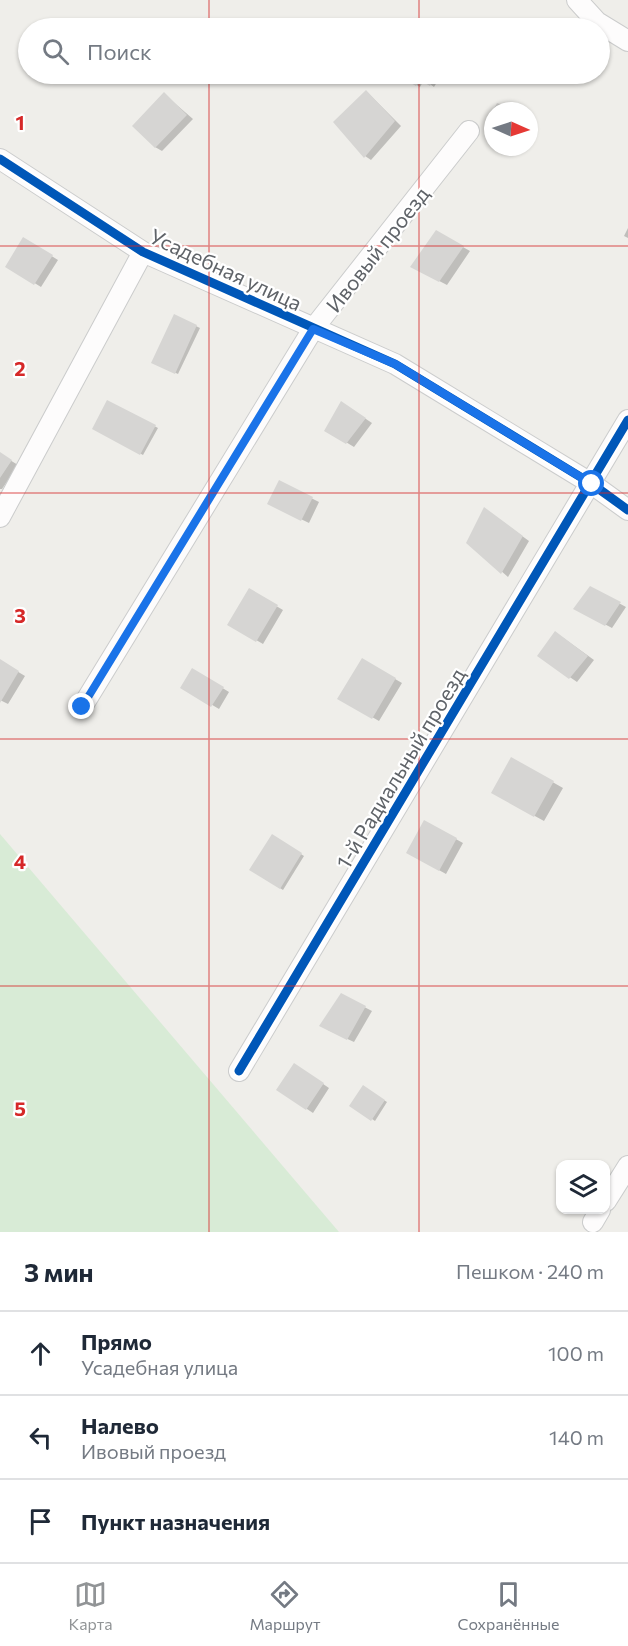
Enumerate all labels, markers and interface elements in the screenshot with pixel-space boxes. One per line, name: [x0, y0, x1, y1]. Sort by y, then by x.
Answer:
search box: [18, 18, 610, 84]
icon: search: [39, 35, 72, 68]
text: Поиск: [87, 38, 152, 65]
north arrow: [484, 102, 538, 156]
text: 1: [15, 110, 25, 134]
street label: Ивовый проезд: [320, 181, 434, 317]
street label: Усадебная улица: [146, 223, 306, 315]
text: 2: [14, 356, 26, 380]
route start: [578, 470, 604, 496]
text: 3: [14, 603, 26, 627]
street label: 1-й Радиальный проезд: [330, 663, 470, 873]
route end: [68, 693, 94, 719]
text: 4: [14, 849, 26, 873]
text: 5: [14, 1096, 26, 1120]
map controls: [556, 1160, 610, 1214]
button: layers: [556, 1160, 610, 1214]
text: 3 мин: [24, 1256, 94, 1287]
text: Пешком · 240 m: [456, 1259, 604, 1283]
text: Прямо: [81, 1328, 152, 1355]
icon: ahead: [24, 1337, 57, 1370]
text: 100 m: [548, 1341, 604, 1365]
text: Усадебная улица: [81, 1355, 238, 1379]
text: Налево: [81, 1412, 159, 1439]
icon: left: [24, 1421, 57, 1454]
text: 140 m: [549, 1425, 604, 1449]
text: Ивовый проезд: [81, 1439, 226, 1463]
icon: arrive: [24, 1505, 57, 1538]
text: Пункт назначения: [81, 1508, 270, 1535]
tab: Карта: [68, 1578, 113, 1633]
tab: Маршрут: [249, 1578, 321, 1633]
tab: Сохранённые: [457, 1578, 560, 1633]

